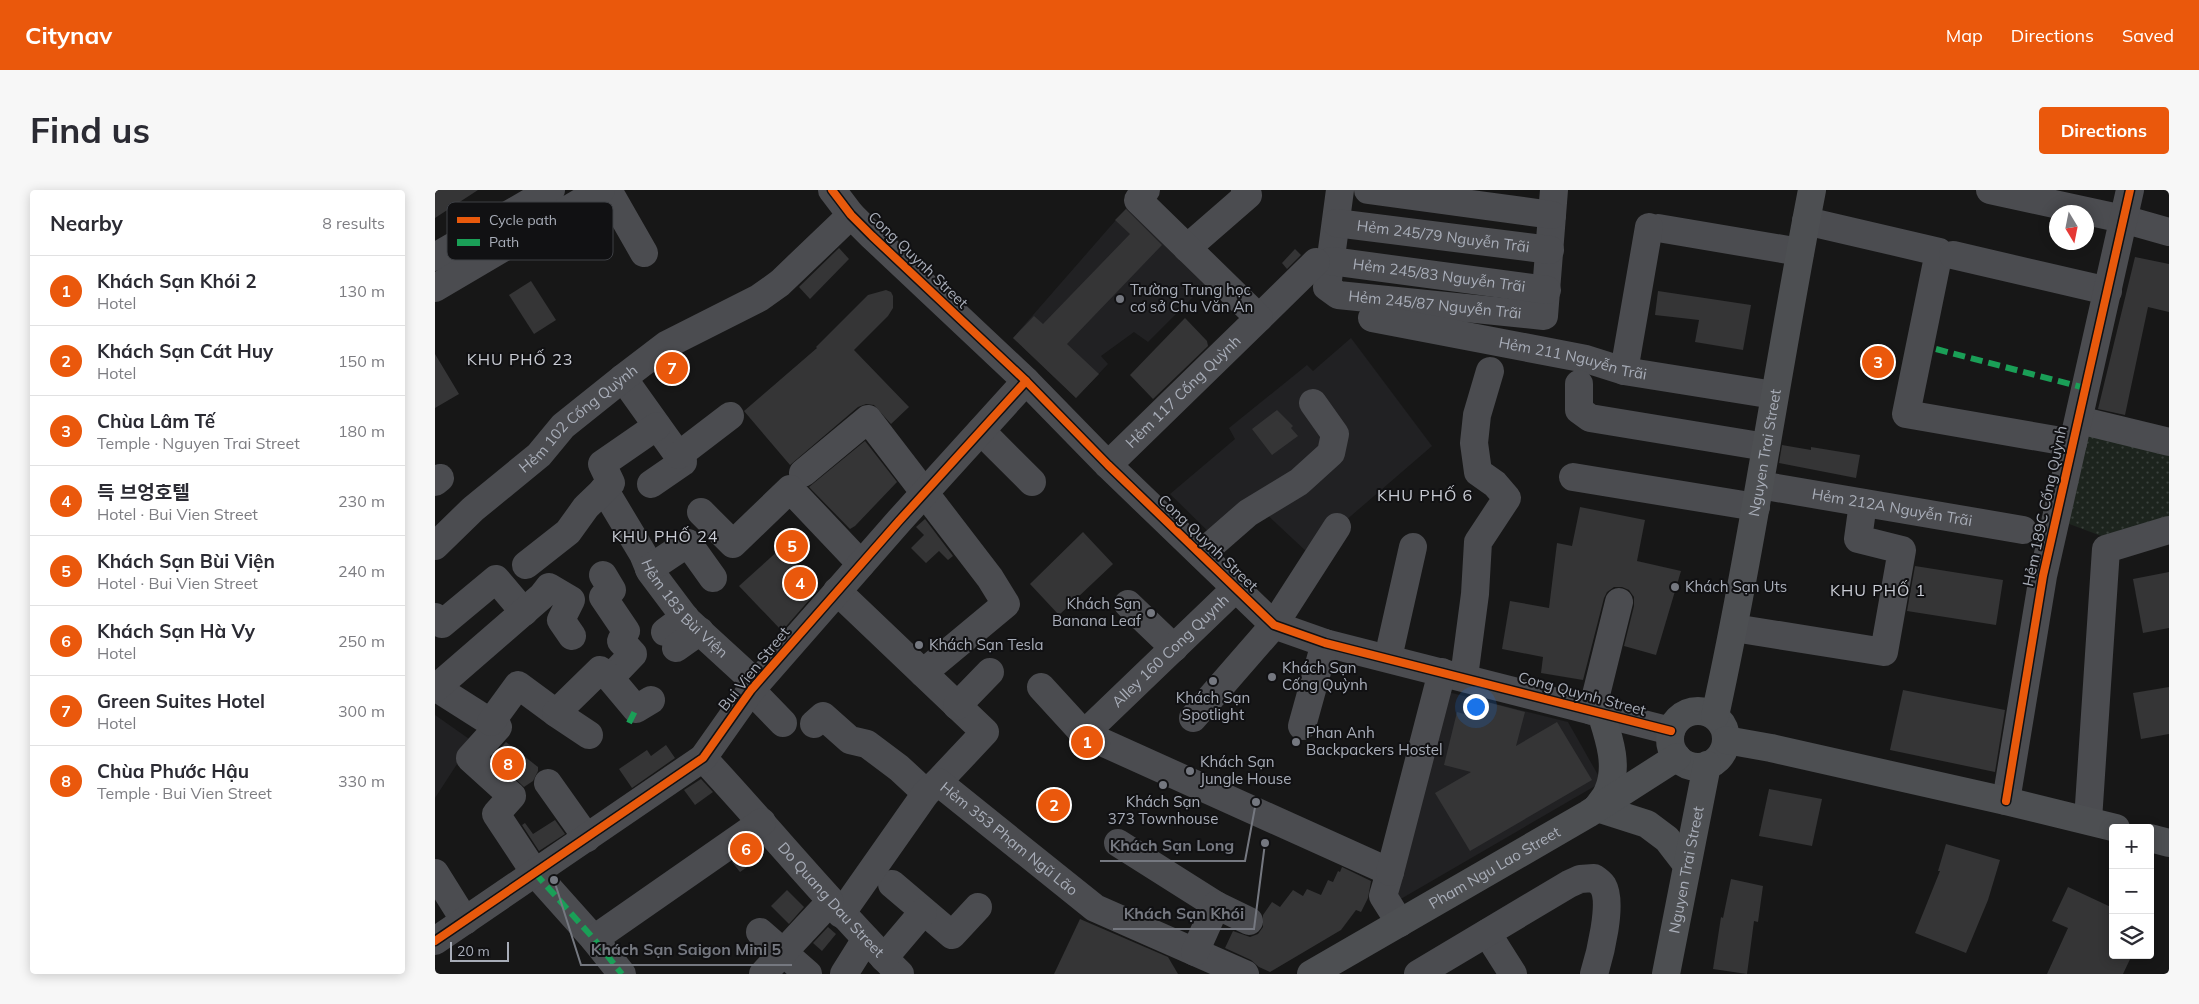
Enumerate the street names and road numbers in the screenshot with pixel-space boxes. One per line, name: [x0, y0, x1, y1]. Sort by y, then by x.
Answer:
street label: Cong Quynh Street: [865, 207, 972, 312]
street label: Hẻm 245/79 Nguyễn Trãi: [1356, 216, 1531, 256]
street label: Hẻm 245/83 Nguyễn Trãi: [1352, 254, 1526, 296]
street label: Hẻm 245/87 Nguyễn Trãi: [1348, 286, 1522, 323]
street label: Hẻm 117 Cống Quỳnh: [1121, 331, 1245, 452]
street label: Hẻm 211 Nguyễn Trãi: [1497, 333, 1648, 384]
street label: Hẻm 102 Cống Quỳnh: [515, 360, 641, 477]
street label: Nguyen Trai Street: [1744, 387, 1785, 518]
street label: Hẻm 189C Cống Quỳnh: [2018, 424, 2071, 588]
street label: Hẻm 212A Nguyễn Trãi: [1811, 484, 1974, 530]
street label: Cong Quynh Street: [1155, 490, 1262, 595]
street label: Hẻm 183 Bùi Viện: [637, 556, 732, 662]
street label: Alley 160 Cong Quynh: [1108, 590, 1233, 711]
street label: Bui Vien Street: [714, 623, 793, 715]
street label: Cong Quynh Street: [1516, 667, 1648, 720]
street label: Hẻm 353 Phạm Ngũ Lão: [937, 778, 1082, 899]
street label: Nguyen Trai Street: [1664, 805, 1708, 935]
street label: Pham Ngu Lao Street: [1425, 822, 1563, 913]
street label: Do Quang Dau Street: [774, 838, 888, 961]

